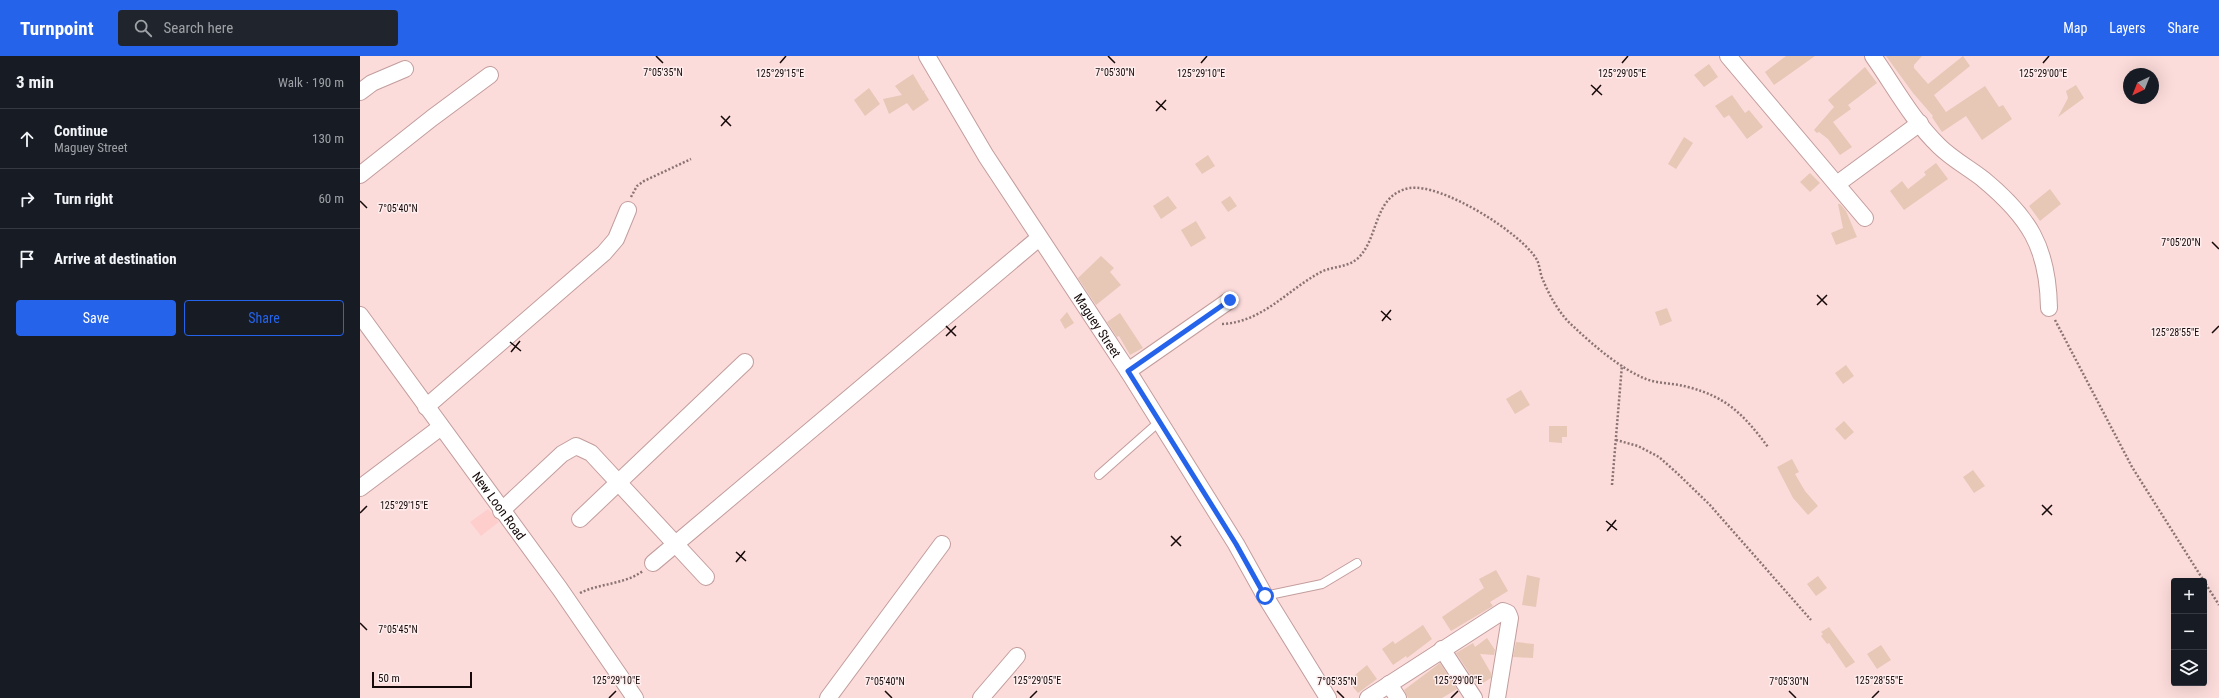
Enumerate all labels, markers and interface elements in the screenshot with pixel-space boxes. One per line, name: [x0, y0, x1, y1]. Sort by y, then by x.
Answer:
search box: [118, 10, 398, 46]
text: Turnpoint: [20, 17, 94, 40]
icon: search: [132, 17, 154, 39]
text: Search here: [164, 19, 233, 37]
text: Map: [2063, 20, 2087, 36]
text: Layers: [2109, 20, 2146, 36]
text: Share: [2168, 20, 2199, 36]
text: 7°05'35"N: [643, 67, 683, 78]
text: 7°05'30"N: [1095, 67, 1135, 78]
text: 125°29'15"E: [756, 68, 804, 79]
text: 125°29'10"E: [1177, 68, 1225, 79]
text: 125°29'05"E: [1598, 68, 1646, 79]
text: 125°29'00"E: [2019, 68, 2067, 79]
north arrow: [2123, 68, 2159, 104]
text: 3 min: [16, 72, 54, 92]
text: Walk · 190 m: [278, 75, 344, 90]
text: Continue: [54, 122, 108, 140]
icon: ahead: [16, 128, 38, 150]
text: 130 m: [312, 131, 344, 146]
text: Maguey Street: [54, 140, 128, 155]
icon: right: [16, 188, 38, 210]
text: Turn right: [54, 190, 113, 208]
text: 60 m: [318, 191, 344, 206]
text: 7°05'40"N: [378, 203, 418, 214]
text: 7°05'20"N: [2161, 237, 2201, 248]
icon: arrive: [16, 248, 38, 270]
text: Arrive at destination: [54, 250, 177, 268]
street label: Maguey Street: [1071, 290, 1124, 360]
route end: [1221, 291, 1239, 309]
button: Save: [16, 300, 176, 336]
button: Share: [184, 300, 344, 336]
text: 125°28'55"E: [2151, 327, 2199, 338]
street label: New Loon Road: [469, 469, 529, 542]
text: 125°29'15"E: [380, 500, 428, 511]
map controls: [2171, 578, 2207, 686]
button: +: [2171, 578, 2207, 614]
route start: [1256, 587, 1274, 605]
button: −: [2171, 614, 2207, 650]
text: 7°05'45"N: [378, 624, 418, 635]
button: layers: [2171, 650, 2207, 686]
scale bar: [372, 670, 472, 689]
text: 50 m: [378, 672, 400, 685]
text: 125°29'10"E: [592, 675, 640, 686]
text: 125°29'05"E: [1013, 675, 1061, 686]
text: 125°29'00"E: [1434, 675, 1482, 686]
text: 125°28'55"E: [1855, 675, 1903, 686]
text: 7°05'40"N: [865, 676, 905, 687]
text: 7°05'35"N: [1317, 676, 1357, 687]
text: 7°05'30"N: [1769, 676, 1809, 687]

